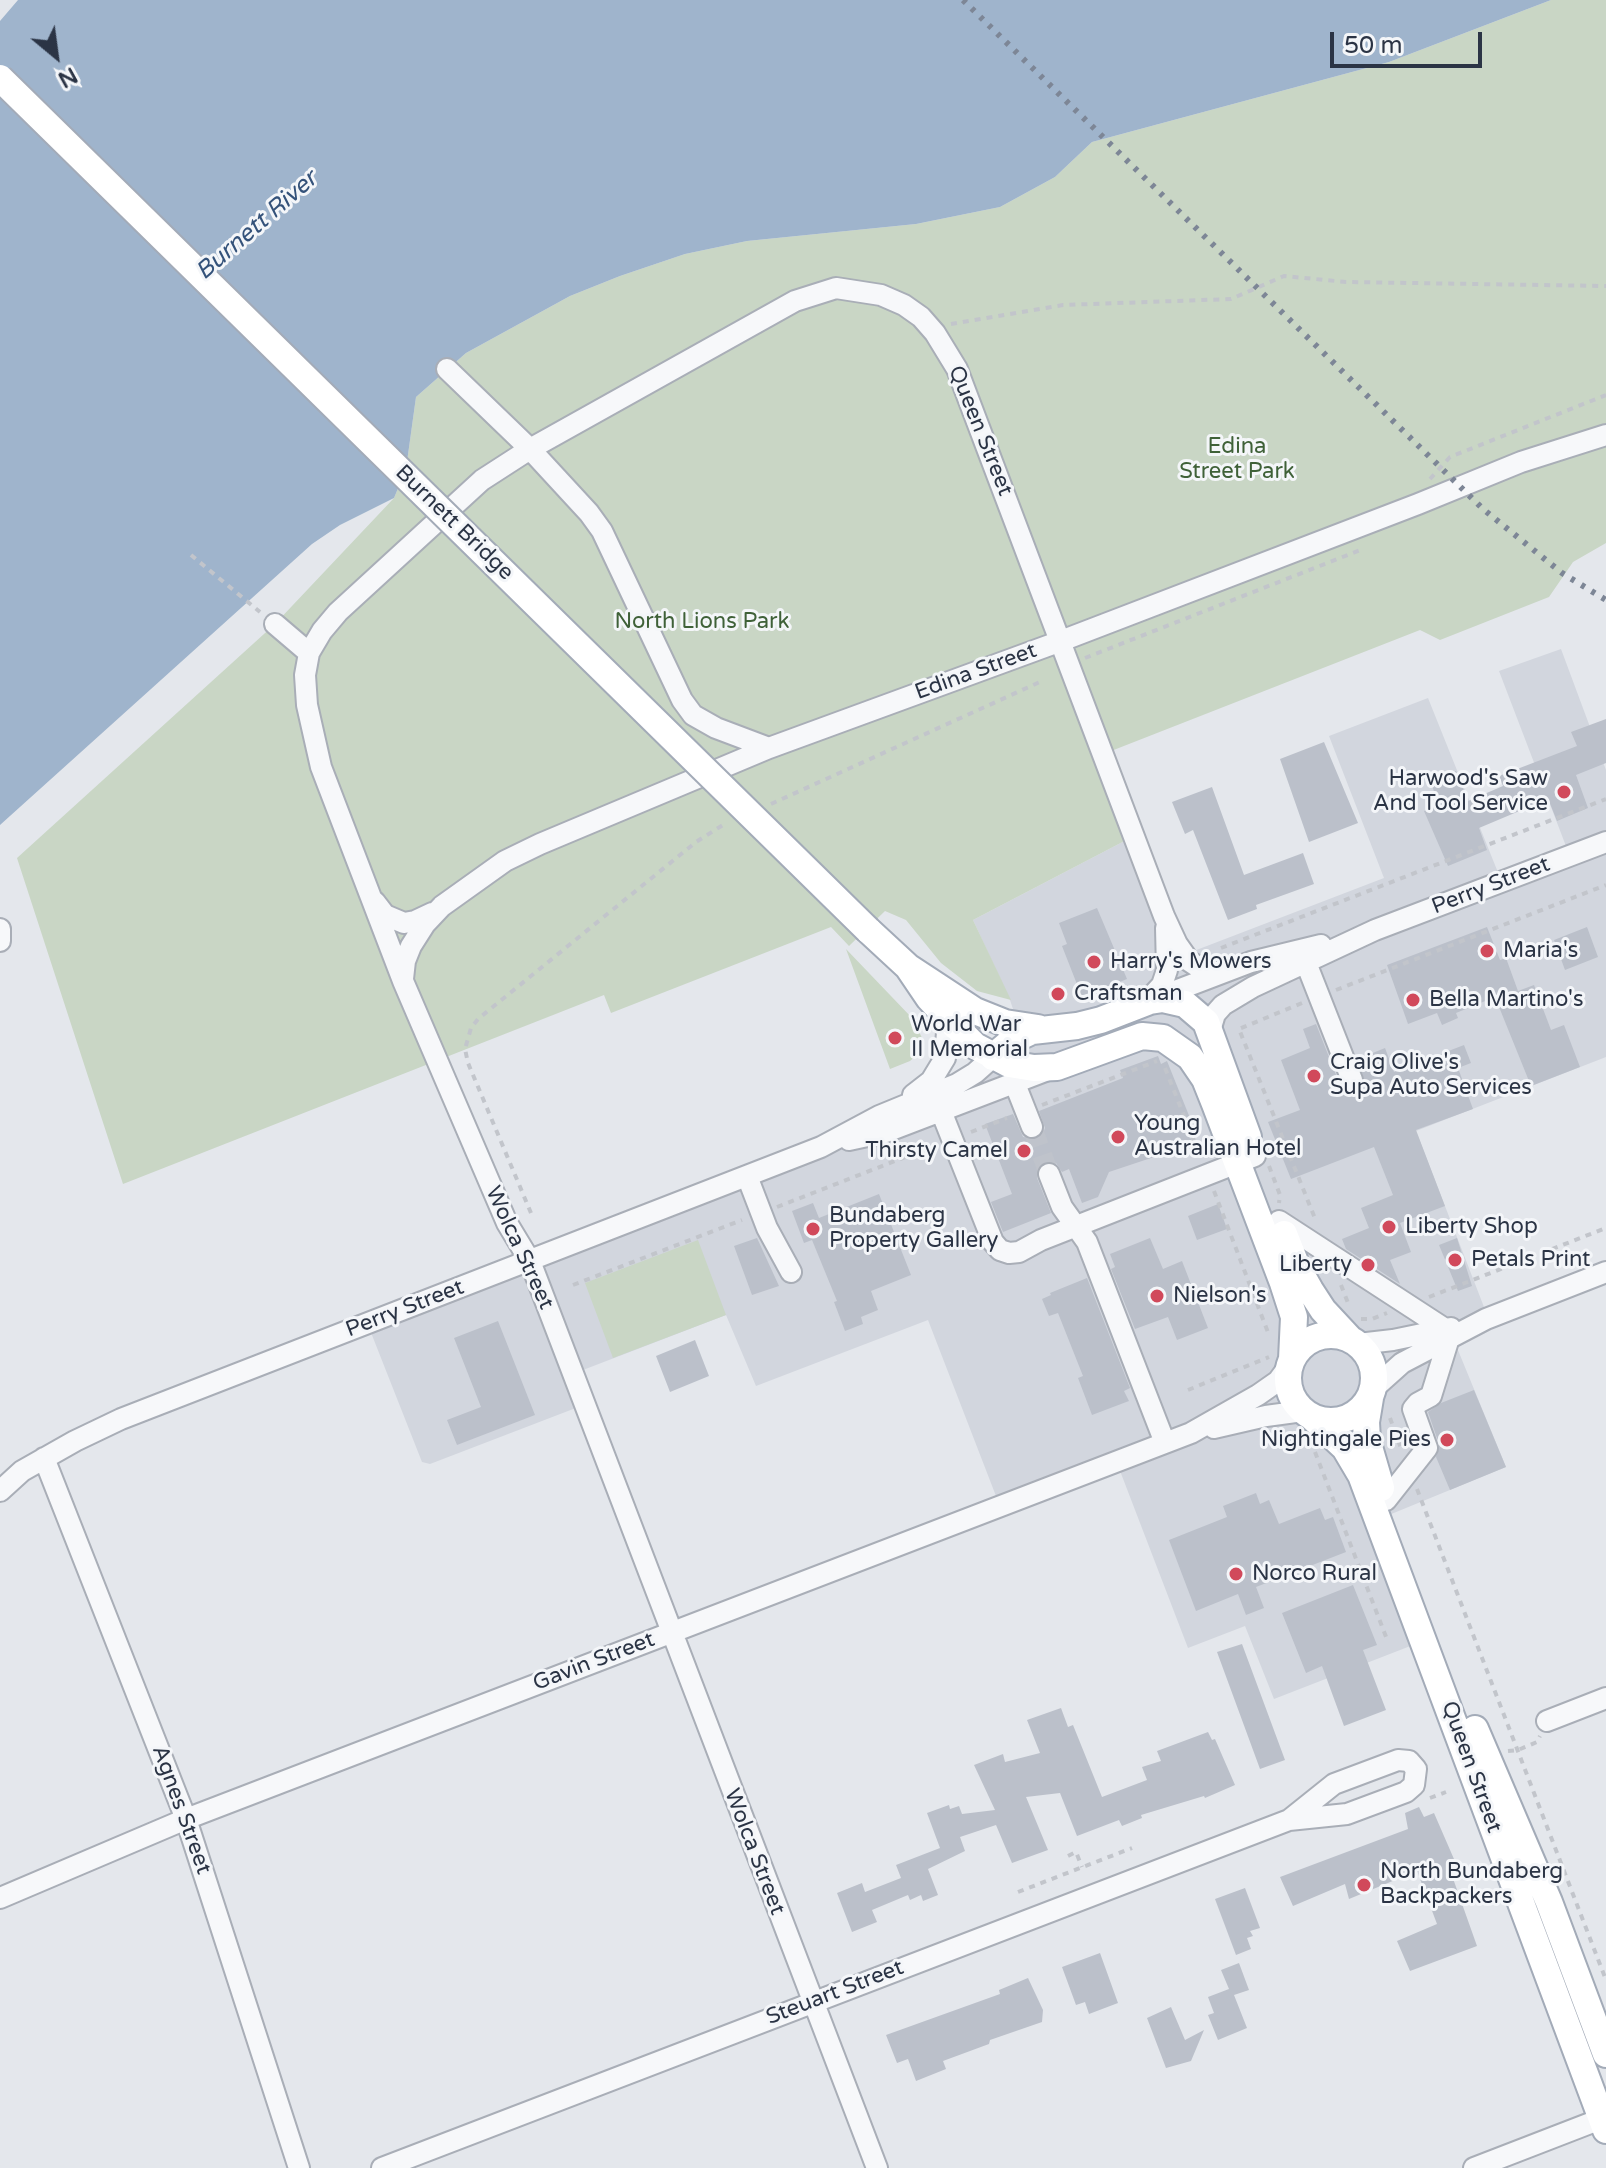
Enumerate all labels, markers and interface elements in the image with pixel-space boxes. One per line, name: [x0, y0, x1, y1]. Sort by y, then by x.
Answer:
north arrow: [16, 16, 96, 96]
scale bar: [1334, 16, 1486, 66]
text: 50 m: [1344, 31, 1402, 60]
text: N: [54, 61, 82, 93]
water label: Burnett River: [190, 165, 324, 287]
street label: Queen Street: [942, 362, 1018, 500]
park label: Edina Street Park: [1179, 434, 1295, 486]
street label: Burnett Bridge: [389, 460, 519, 586]
park label: North Lions Park: [615, 609, 789, 635]
street label: Edina Street: [912, 638, 1040, 706]
place label: Harwood's Saw And Tool Service: [1373, 766, 1548, 818]
marker: Harwood's Saw And Tool Service: [1555, 783, 1573, 801]
street label: Perry Street: [1428, 851, 1554, 921]
place label: Maria's: [1503, 938, 1578, 964]
marker: Maria's: [1478, 942, 1496, 960]
place label: Harry's Mowers: [1110, 949, 1272, 975]
marker: Harry's Mowers: [1085, 953, 1103, 971]
place label: Craftsman: [1074, 981, 1183, 1007]
marker: Craftsman: [1049, 985, 1067, 1003]
place label: Bella Martino's: [1429, 987, 1583, 1013]
marker: Bella Martino's: [1404, 991, 1422, 1009]
place label: World War II Memorial: [911, 1012, 1028, 1064]
marker: World War II Memorial: [886, 1029, 904, 1047]
place label: Craig Olive's Supa Auto Services: [1330, 1050, 1532, 1102]
marker: Craig Olive's Supa Auto Services: [1305, 1067, 1323, 1085]
place label: Young Australian Hotel: [1134, 1111, 1301, 1162]
marker: Young Australian Hotel: [1109, 1128, 1127, 1146]
place label: Thirsty Camel: [865, 1138, 1008, 1164]
marker: Thirsty Camel: [1015, 1142, 1033, 1160]
street label: Wolca Street: [479, 1182, 559, 1314]
place label: Bundaberg Property Gallery: [829, 1203, 998, 1254]
place label: Liberty Shop: [1405, 1214, 1538, 1240]
marker: Liberty Shop: [1380, 1218, 1398, 1236]
marker: Bundaberg Property Gallery: [804, 1220, 822, 1238]
place label: Petals Print: [1471, 1247, 1591, 1273]
marker: Petals Print: [1446, 1251, 1464, 1269]
place label: Liberty: [1279, 1252, 1352, 1278]
marker: Liberty: [1359, 1256, 1377, 1274]
street label: Perry Street: [342, 1274, 468, 1344]
place label: Nielson's: [1173, 1283, 1267, 1309]
marker: Nielson's: [1148, 1287, 1166, 1305]
place label: Nightingale Pies: [1261, 1427, 1431, 1453]
marker: Nightingale Pies: [1438, 1431, 1456, 1449]
place label: Norco Rural: [1252, 1561, 1377, 1587]
marker: Norco Rural: [1227, 1565, 1245, 1583]
street label: Gavin Street: [530, 1627, 658, 1697]
street label: Queen Street: [1435, 1698, 1507, 1836]
street label: Agnes Street: [146, 1742, 216, 1878]
street label: Wolca Street: [718, 1785, 790, 1919]
place label: North Bundaberg Backpackers: [1380, 1859, 1563, 1910]
marker: North Bundaberg Backpackers: [1355, 1876, 1373, 1894]
street label: Steuart Street: [763, 1955, 907, 2031]

